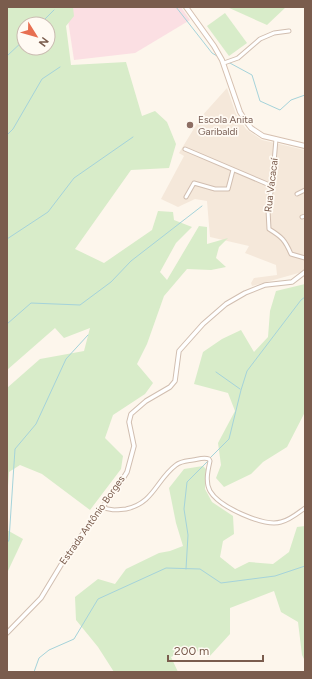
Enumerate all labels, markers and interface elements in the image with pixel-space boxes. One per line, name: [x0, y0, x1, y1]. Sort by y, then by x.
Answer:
north arrow: [16, 16, 56, 56]
text: N: [36, 34, 51, 49]
place label: Escola Anita Garibaldi: [198, 113, 253, 138]
marker: Escola Anita Garibaldi: [185, 120, 195, 130]
street label: Rua Vacacaí: [261, 157, 281, 213]
street label: Estrada Antônio Borges: [56, 473, 128, 567]
scale bar: [168, 637, 263, 663]
text: 200 m: [174, 644, 209, 658]

